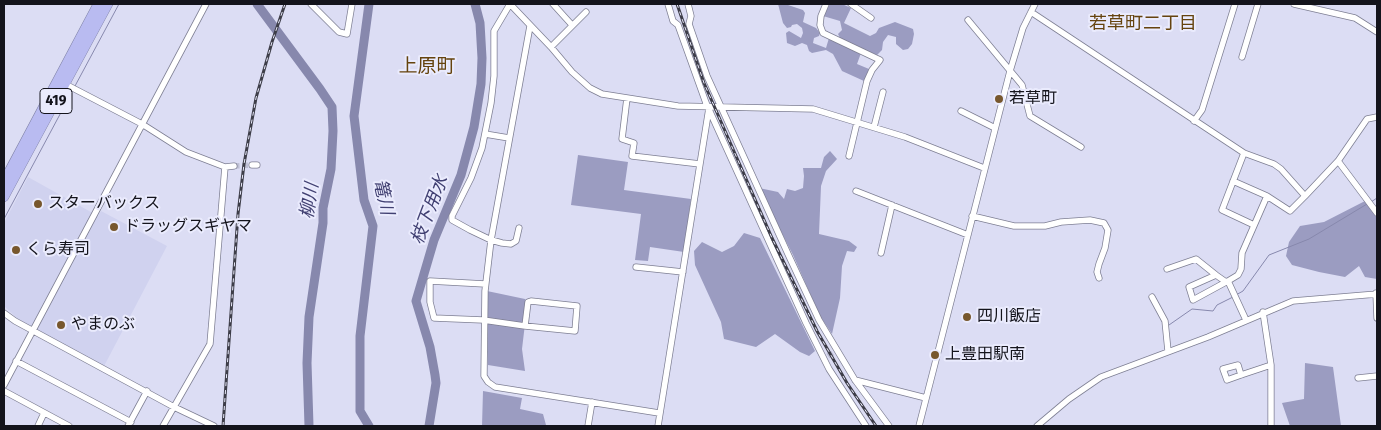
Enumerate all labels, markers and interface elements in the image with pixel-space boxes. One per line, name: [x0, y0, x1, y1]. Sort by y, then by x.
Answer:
district label: 若草町二丁目: [1089, 13, 1197, 35]
district label: 上原町: [399, 56, 455, 78]
road number: 419: [40, 88, 72, 114]
place label: 若草町: [1009, 89, 1057, 109]
marker: 若草町: [993, 93, 1005, 105]
water label: 枝下用水: [407, 173, 453, 247]
water label: 篭川: [368, 177, 398, 217]
water label: 柳川: [297, 182, 323, 220]
place label: スターバックス: [48, 194, 160, 214]
marker: スターバックス: [32, 198, 44, 210]
place label: ドラッグスギヤマ: [124, 217, 252, 237]
marker: ドラッグスギヤマ: [108, 221, 120, 233]
place label: くら寿司: [26, 240, 90, 260]
marker: くら寿司: [10, 244, 22, 256]
place label: 四川飯店: [977, 307, 1041, 327]
marker: 四川飯店: [961, 311, 973, 323]
place label: やまのぶ: [71, 315, 135, 335]
marker: やまのぶ: [55, 319, 67, 331]
place label: 上豊田駅南: [945, 345, 1025, 365]
marker: 上豊田駅南: [929, 349, 941, 361]

